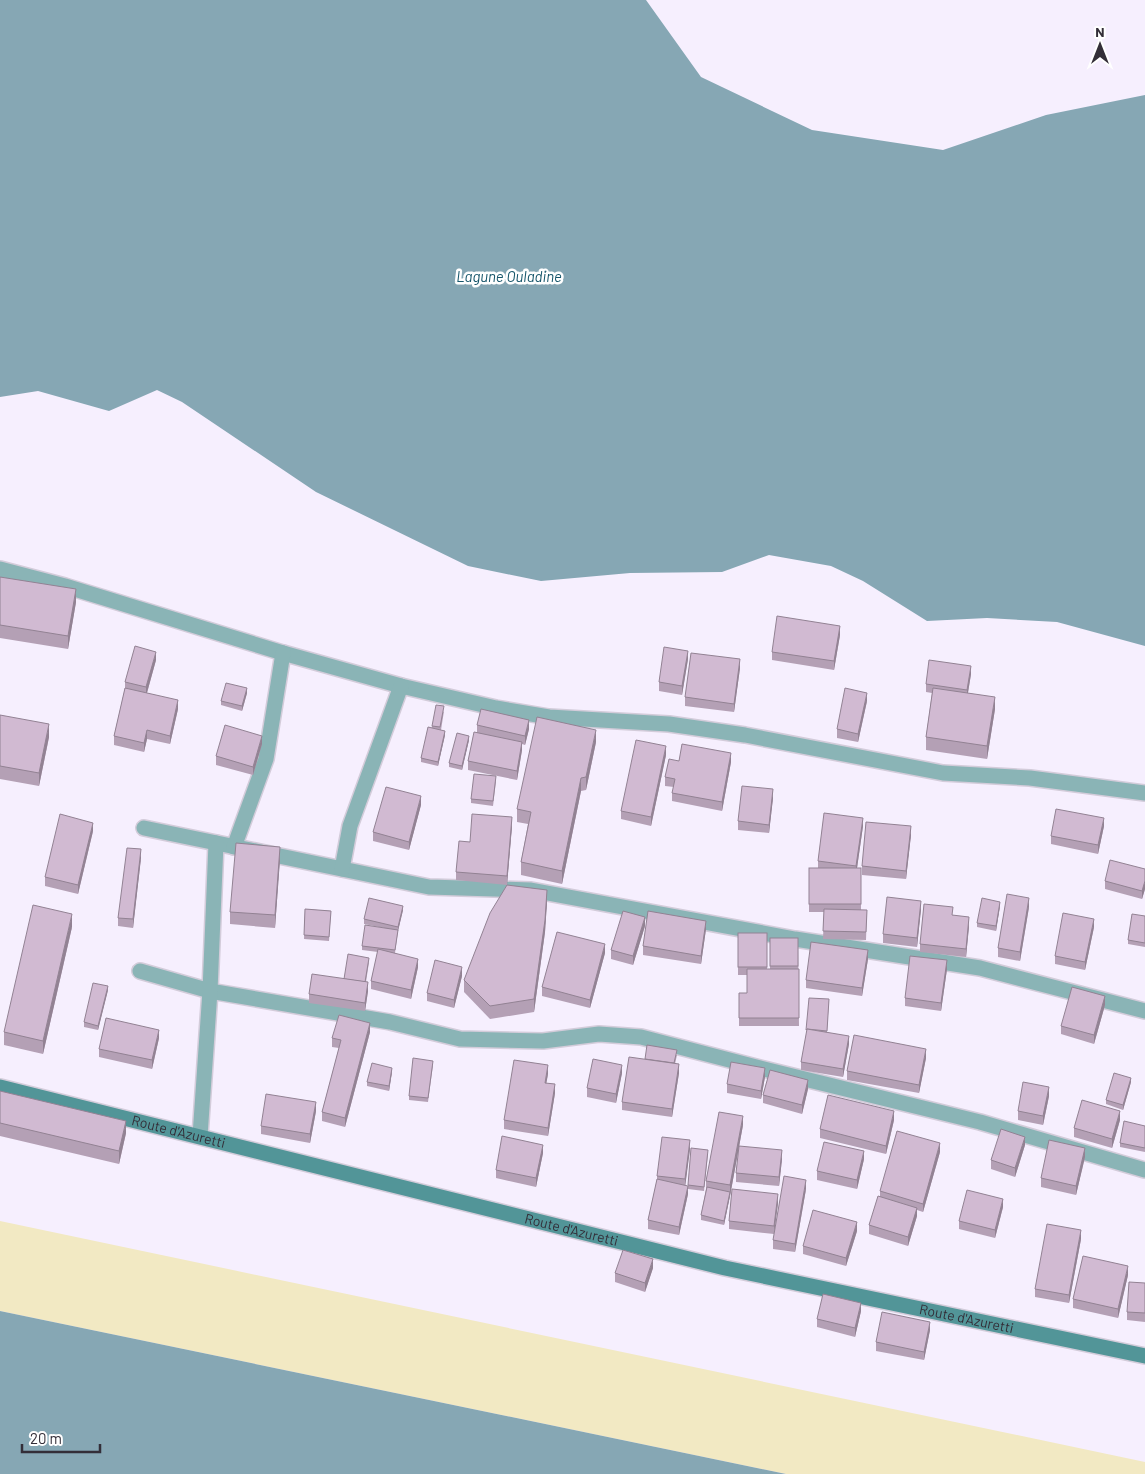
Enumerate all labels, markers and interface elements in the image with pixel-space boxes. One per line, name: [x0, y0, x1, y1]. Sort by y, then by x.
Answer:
north arrow: [1075, 20, 1125, 70]
text: N: [1095, 23, 1105, 40]
water label: Lagune Ouladine: [456, 267, 562, 285]
street label: Route d'Azuretti: [130, 1111, 227, 1151]
street label: Route d'Azuretti: [523, 1209, 620, 1249]
street label: Route d'Azuretti: [918, 1300, 1015, 1336]
scale bar: [22, 1422, 100, 1454]
text: 20 m: [30, 1429, 62, 1447]

